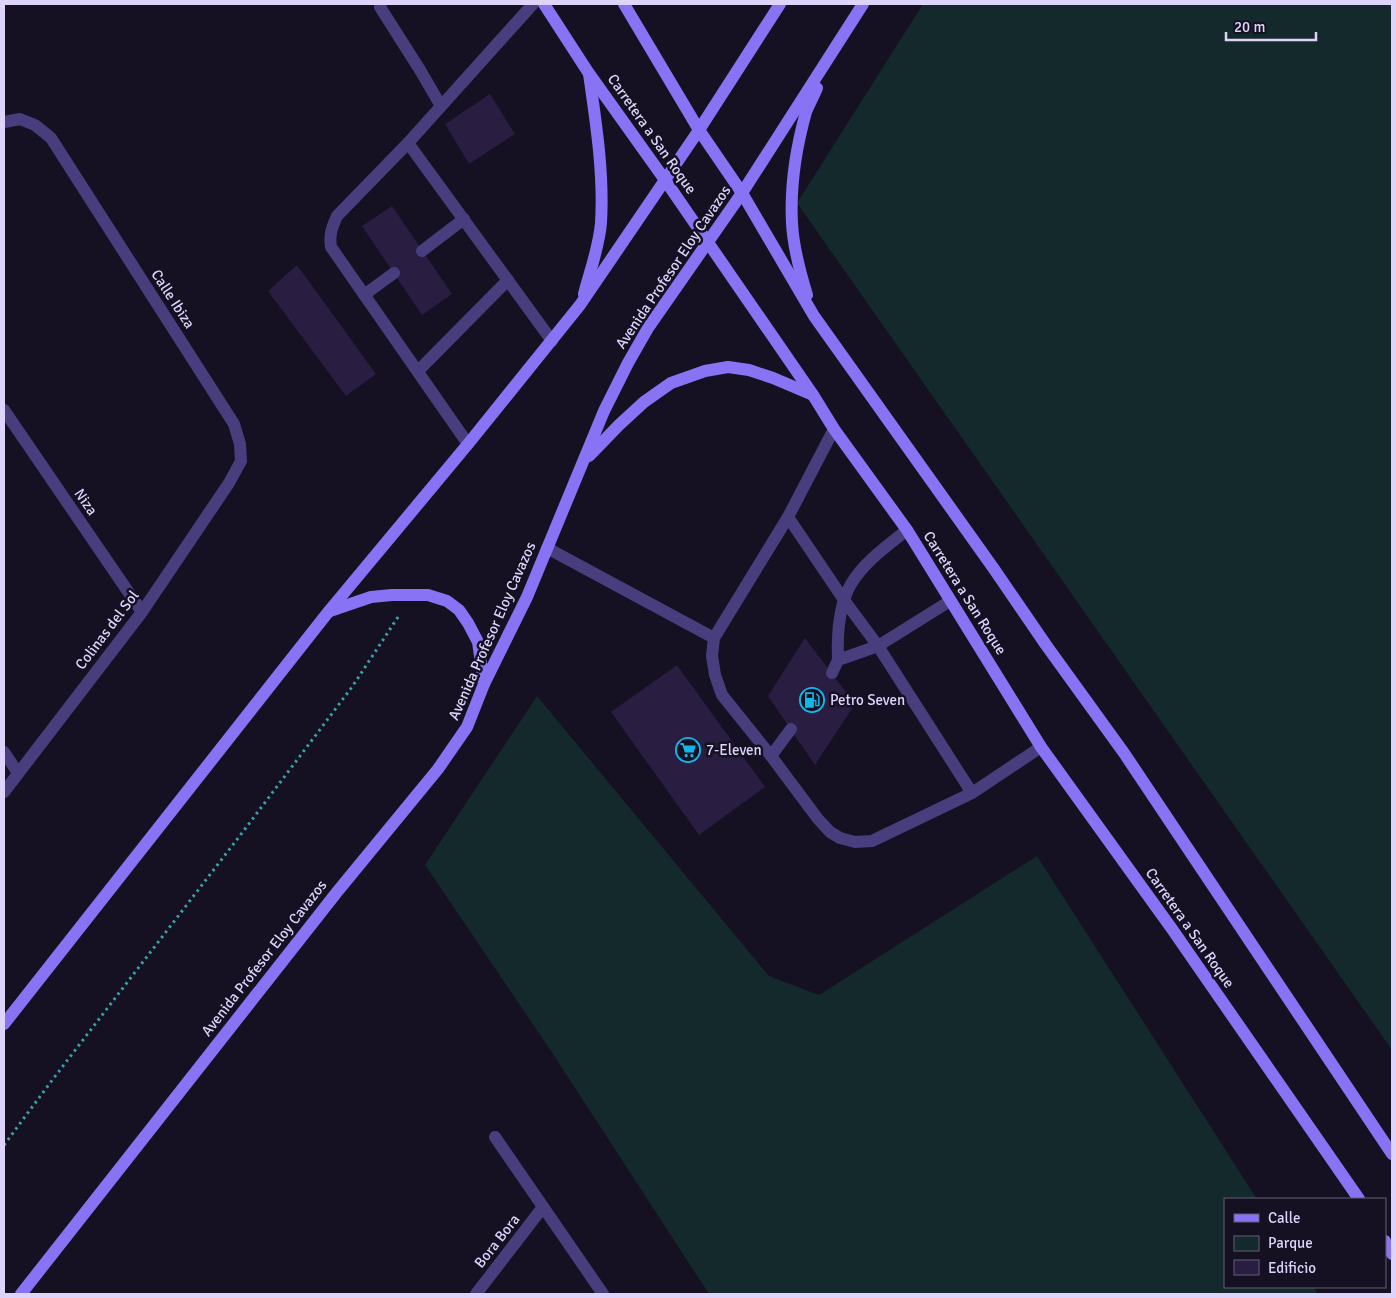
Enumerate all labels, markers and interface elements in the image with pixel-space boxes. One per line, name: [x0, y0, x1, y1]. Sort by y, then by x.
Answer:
scale bar: [1226, 10, 1316, 42]
text: 20 m: [1234, 18, 1265, 36]
street label: Carretera a San Roque: [604, 71, 700, 197]
street label: Avenida Profesor Eloy Cavazos: [612, 182, 735, 352]
street label: Calle Ibiza: [147, 266, 199, 332]
street label: Niza: [71, 485, 101, 519]
street label: Carretera a San Roque: [920, 528, 1010, 658]
street label: Avenida Profesor Eloy Cavazos: [444, 539, 540, 723]
street label: Colinas del Sol: [71, 587, 143, 673]
fuel station icon: Petro Seven: [799, 687, 825, 713]
place label: Petro Seven: [830, 691, 905, 709]
supermarket icon: 7-Eleven: [675, 737, 701, 763]
place label: 7-Eleven: [706, 741, 762, 759]
street label: Carretera a San Roque: [1142, 865, 1238, 991]
street label: Avenida Profesor Eloy Cavazos: [197, 876, 331, 1040]
legend: [1224, 1198, 1386, 1288]
text: Calle: [1268, 1209, 1301, 1227]
street label: Bora Bora: [470, 1211, 524, 1271]
text: Parque: [1268, 1234, 1313, 1252]
text: Edificio: [1268, 1259, 1316, 1277]

